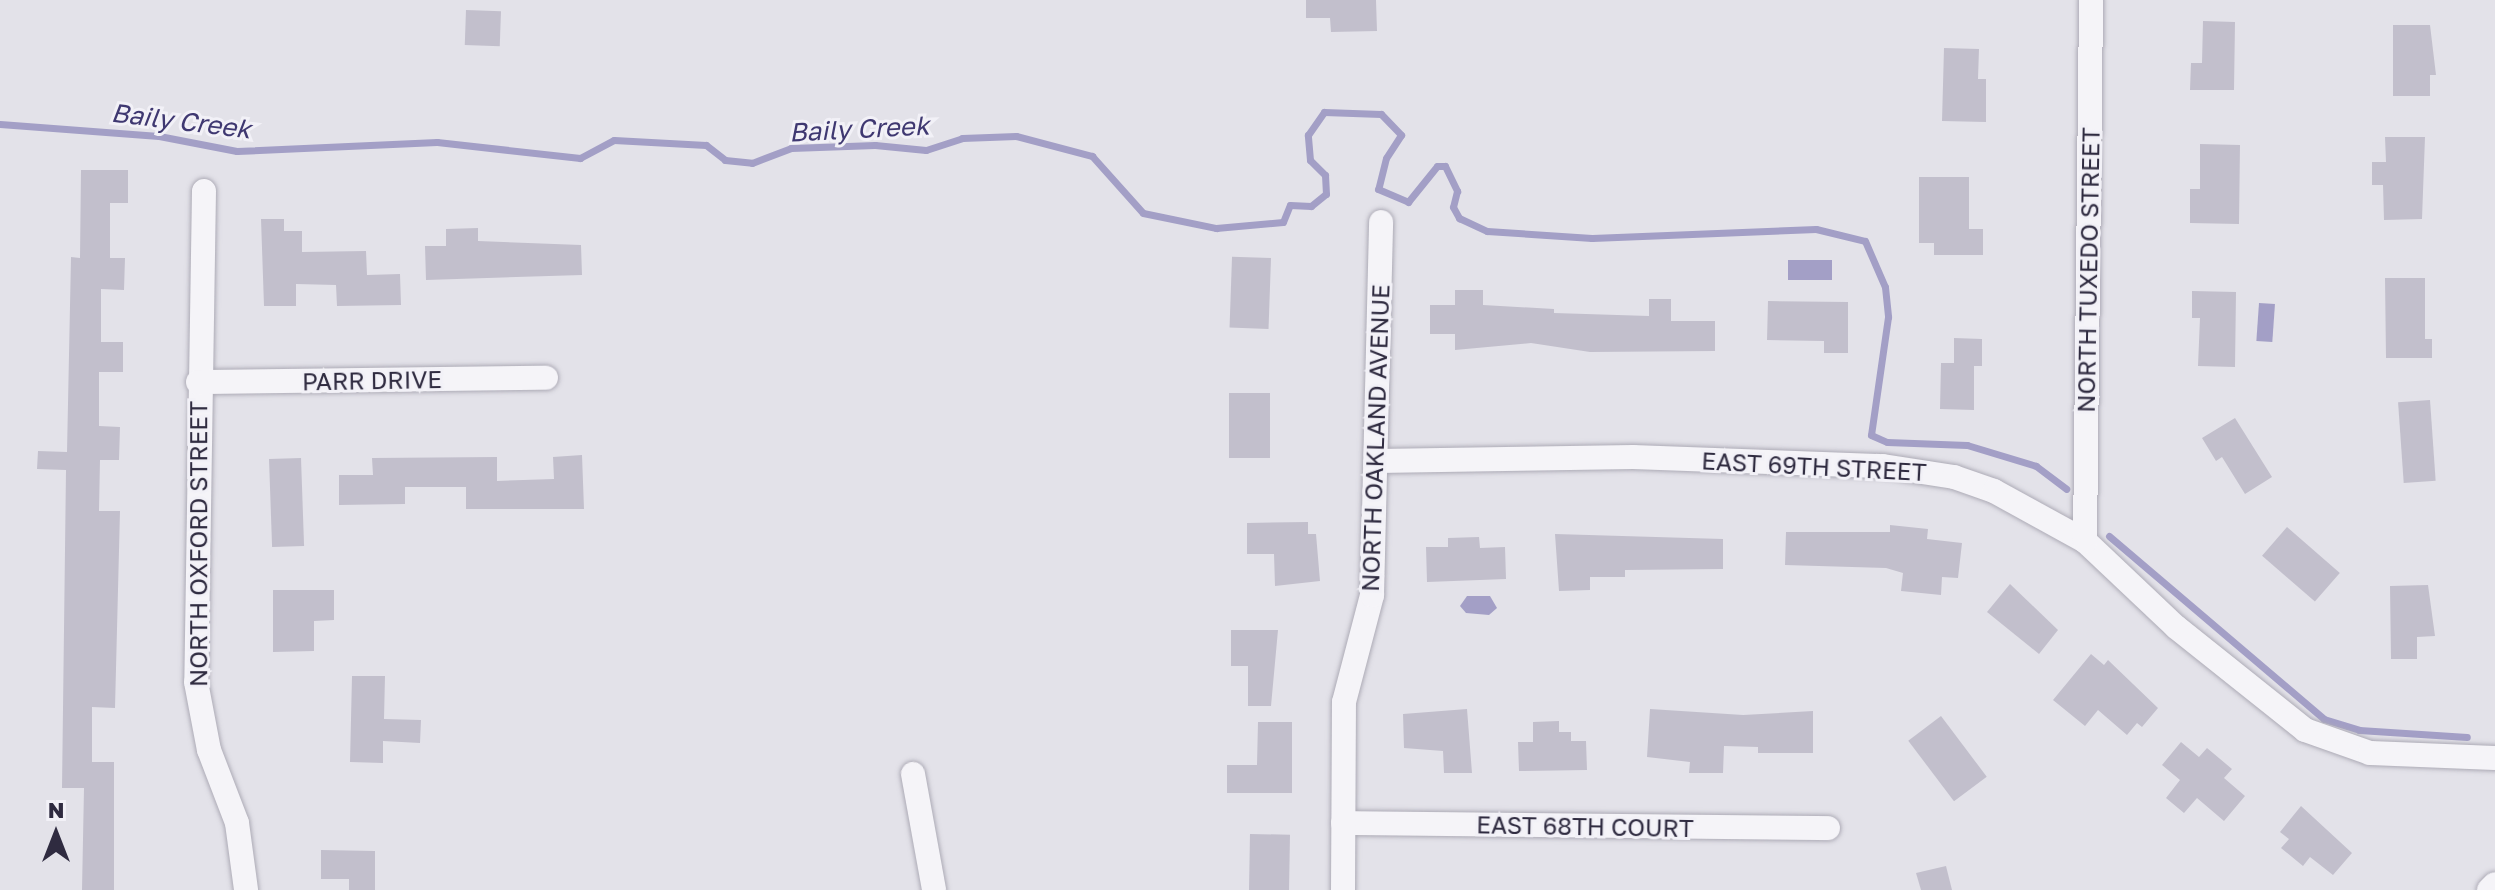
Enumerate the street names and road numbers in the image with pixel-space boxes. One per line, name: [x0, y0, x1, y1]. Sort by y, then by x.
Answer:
street label: NORTH TUXEDO STREET: [2071, 127, 2105, 413]
street label: NORTH OAKLAND AVENUE: [1355, 284, 1395, 592]
street label: PARR DRIVE: [302, 364, 442, 396]
street label: NORTH OXFORD STREET: [184, 401, 212, 687]
street label: EAST 69TH STREET: [1701, 446, 1927, 486]
street label: EAST 68TH COURT: [1476, 810, 1694, 842]

